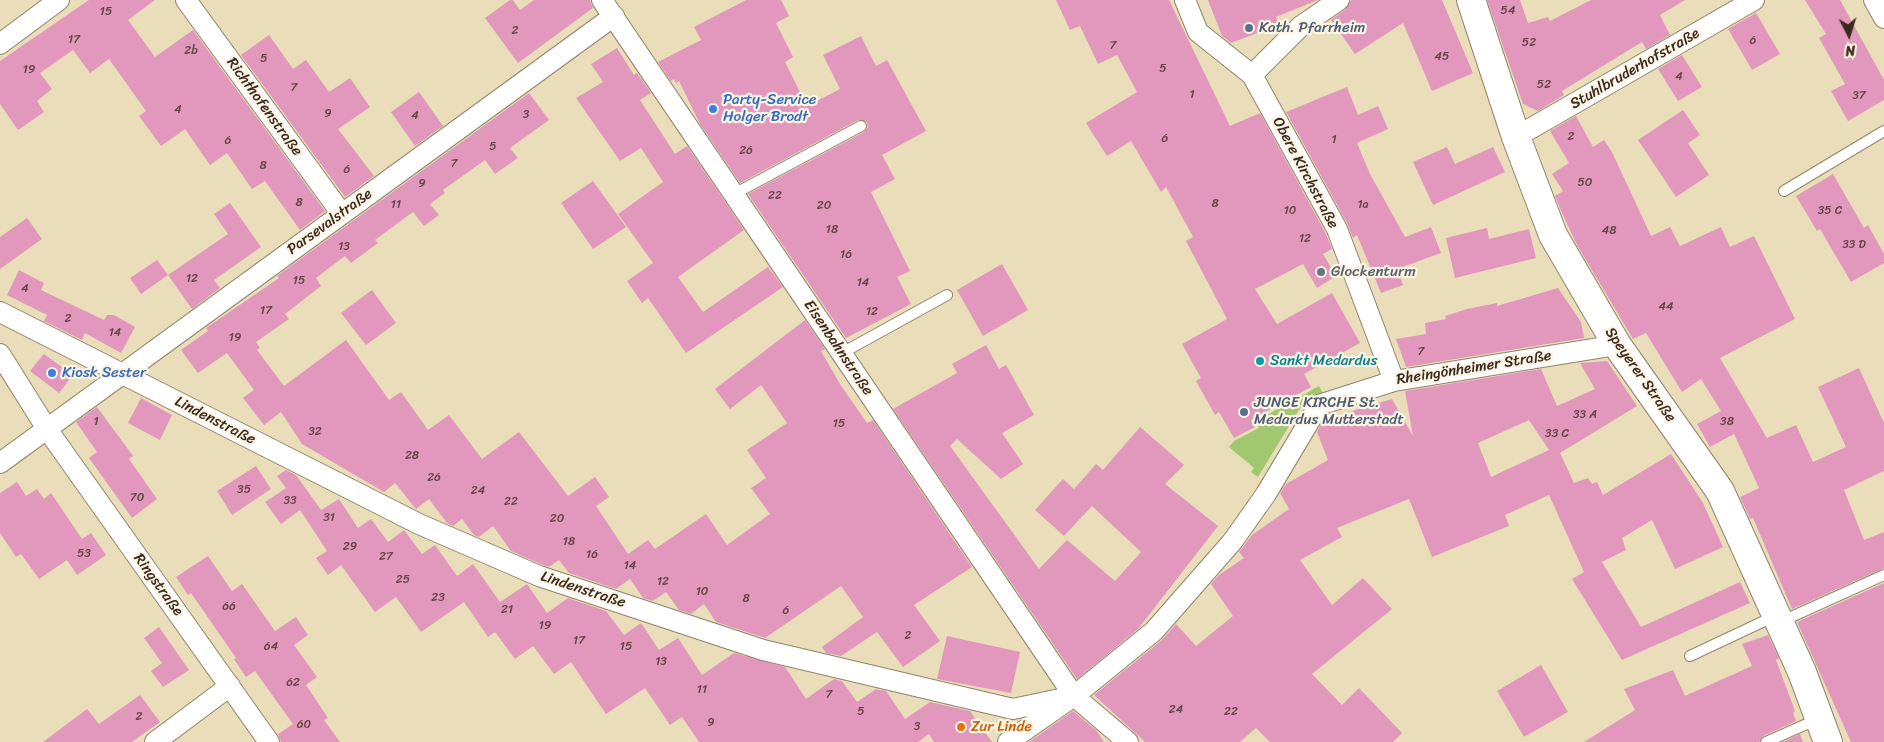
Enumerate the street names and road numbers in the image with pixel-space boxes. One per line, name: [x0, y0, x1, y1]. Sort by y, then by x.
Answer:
street label: Stuhlbruderhofstraße: [1567, 25, 1703, 113]
street label: Richthofenstraße: [222, 54, 306, 160]
street label: Obere Kirchstraße: [1268, 114, 1342, 232]
street label: Parsevalstraße: [284, 185, 376, 259]
street label: Eisenbahnstraße: [799, 297, 877, 399]
street label: Speyerer Straße: [1601, 324, 1679, 426]
street label: Rheingönheimer Straße: [1395, 347, 1553, 389]
street label: Lindenstraße: [172, 393, 258, 449]
street label: Ringstraße: [129, 550, 187, 620]
street label: Lindenstraße: [538, 568, 628, 612]

